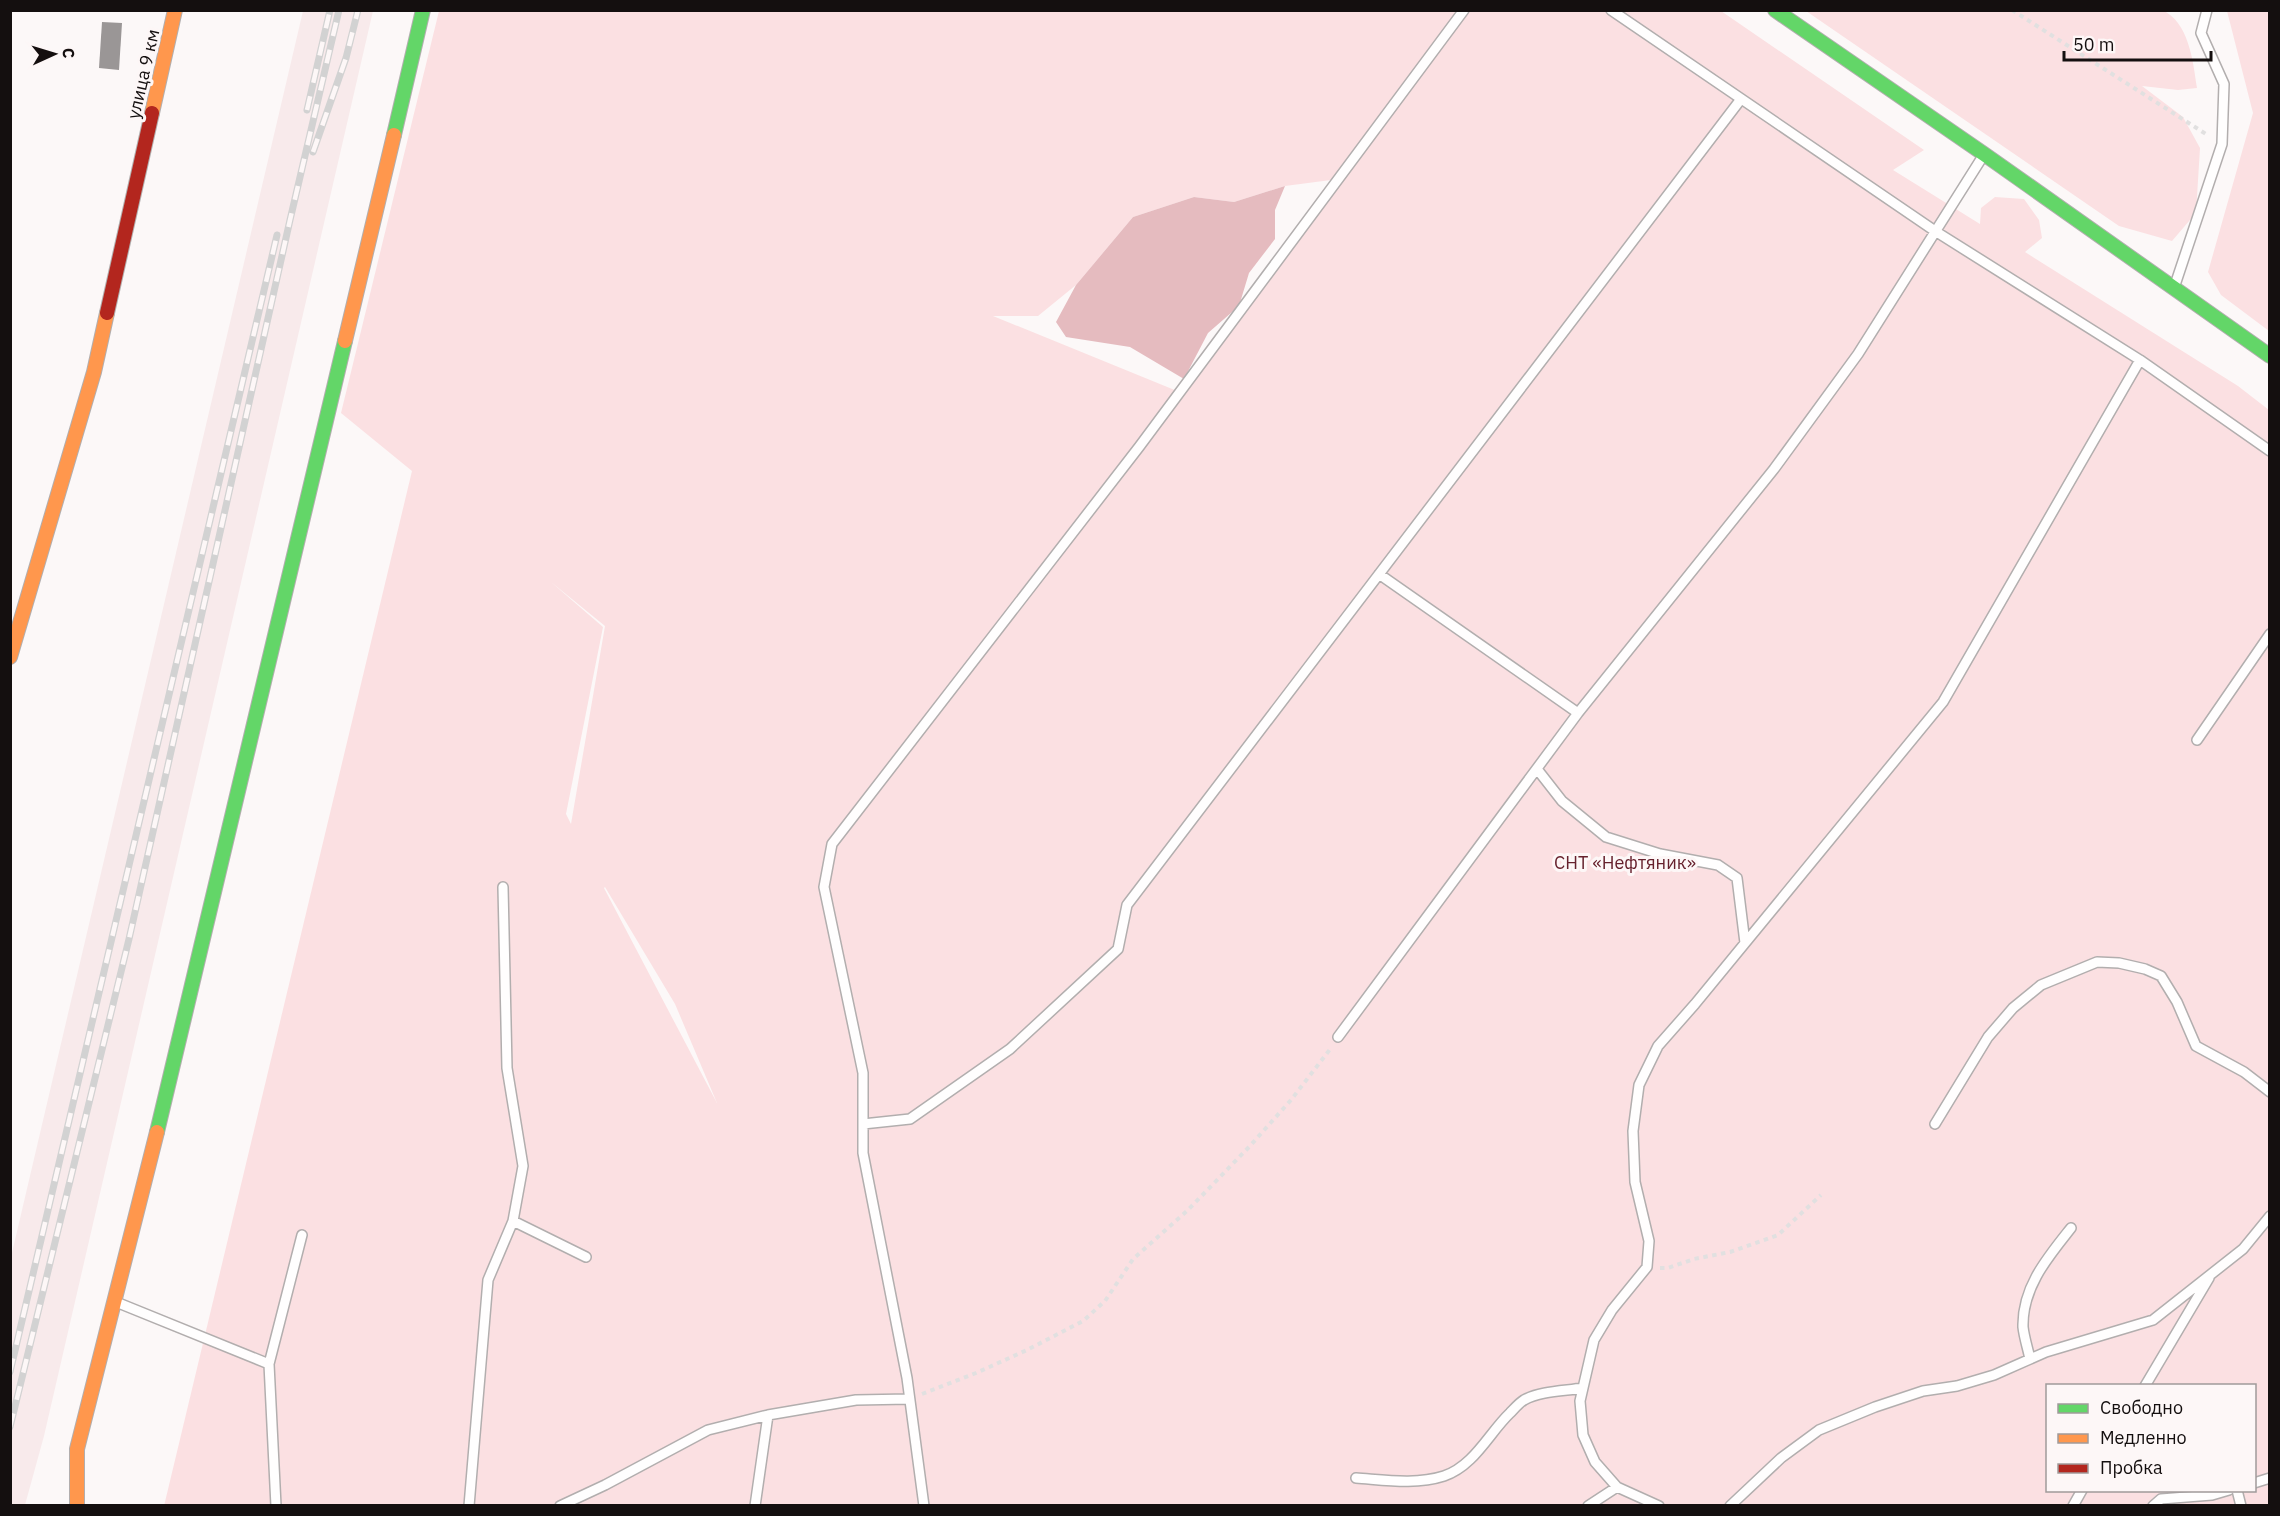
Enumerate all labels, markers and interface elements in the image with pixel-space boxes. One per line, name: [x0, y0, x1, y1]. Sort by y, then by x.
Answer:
north arrow: [24, 24, 84, 84]
scale bar: [2064, 24, 2211, 62]
street label: улица 9 км: [121, 27, 165, 121]
text: 50 m: [2073, 33, 2115, 56]
text: С: [59, 47, 79, 59]
park label: СНТ «Нефтяник»: [1554, 851, 1696, 874]
legend: [2046, 1384, 2256, 1492]
text: Свободно: [2100, 1396, 2183, 1419]
text: Медленно: [2100, 1426, 2187, 1449]
text: Пробка: [2100, 1456, 2163, 1479]

